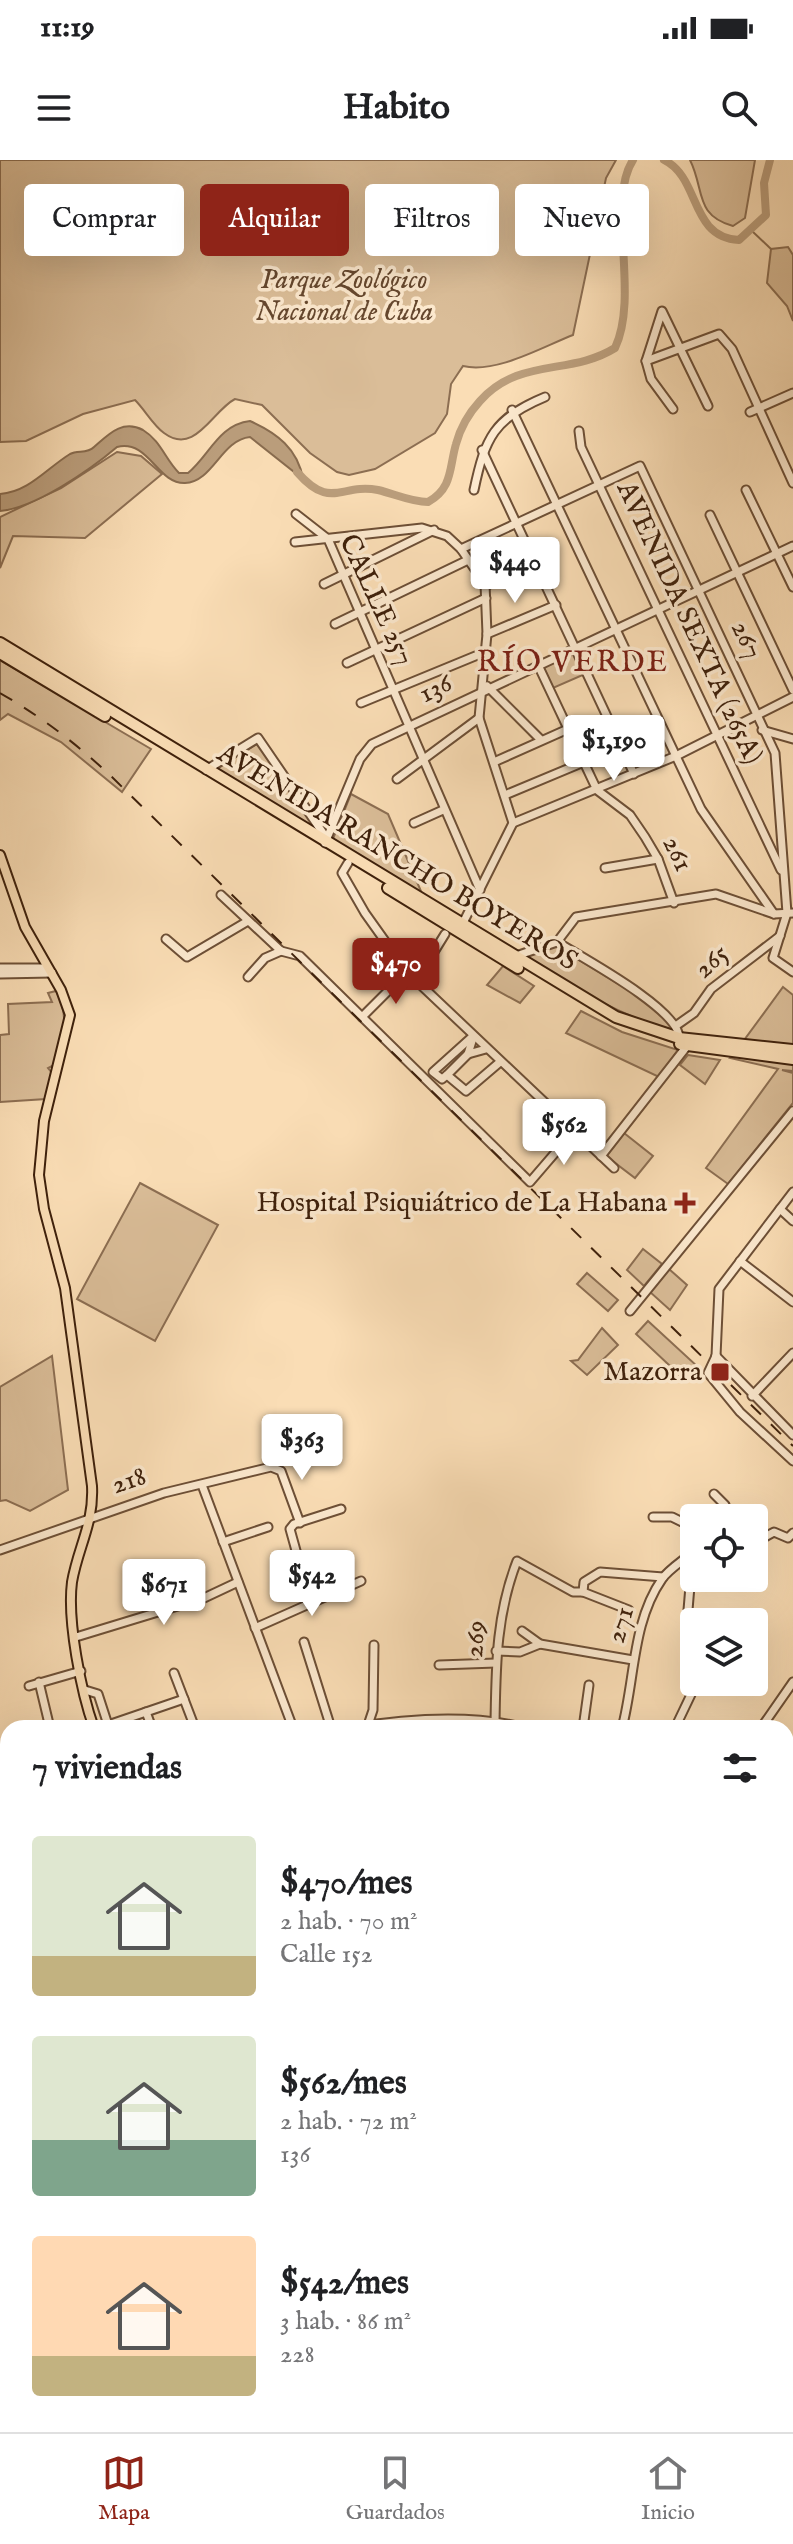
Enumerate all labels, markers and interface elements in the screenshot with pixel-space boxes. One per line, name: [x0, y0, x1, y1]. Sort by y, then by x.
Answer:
text: 11:19: [40, 9, 95, 47]
text: Habito: [343, 85, 450, 131]
icon: menu: [32, 86, 76, 130]
icon: search: [717, 86, 761, 130]
chip: Comprar: [24, 184, 184, 256]
chip: Alquilar: [200, 184, 349, 256]
chip: Filtros: [365, 184, 499, 256]
chip: Nuevo: [515, 184, 649, 256]
park label: Parque Zoológico Nacional de Cuba: [255, 263, 433, 330]
street label: AVENIDA SEXTA (265A): [608, 475, 770, 770]
street label: CALLE 257: [330, 529, 422, 671]
pin: $440: [468, 537, 562, 605]
text: $440: [489, 546, 541, 579]
street label: 267: [722, 615, 770, 665]
district label: RÍO VERDE: [477, 644, 669, 682]
street label: 136: [414, 666, 459, 712]
pin: $1,190: [549, 715, 679, 783]
text: $1,190: [582, 724, 646, 757]
street label: AVENIDA RANCHO BOYEROS: [210, 736, 583, 980]
street label: 261: [654, 831, 700, 877]
street label: 265: [687, 937, 737, 987]
pin: $470: [349, 938, 443, 1006]
text: $470: [370, 947, 422, 980]
pin: $562: [517, 1099, 611, 1167]
text: $562: [541, 1108, 587, 1141]
place label: Hospital Psiquiátrico de La Habana: [256, 1186, 668, 1221]
marker: Hospital Psiquiátrico de La Habana: [674, 1192, 696, 1214]
place label: Mazorra: [603, 1355, 703, 1390]
marker: Mazorra: [709, 1361, 731, 1383]
pin: $363: [255, 1414, 349, 1482]
text: $363: [280, 1423, 324, 1456]
street label: 218: [107, 1459, 151, 1503]
map controls: [680, 1504, 768, 1696]
button: locate: [680, 1504, 768, 1592]
pin: $542: [265, 1550, 359, 1618]
pin: $671: [117, 1559, 211, 1627]
text: $542: [288, 1559, 336, 1592]
text: $671: [140, 1568, 188, 1601]
street label: 271: [599, 1602, 643, 1648]
button: layers: [680, 1608, 768, 1696]
street label: 269: [457, 1619, 495, 1659]
icon: filters: [718, 1746, 762, 1790]
text: 7 viviendas: [32, 1747, 182, 1790]
text: $470/mes: [280, 1862, 412, 1905]
icon: home: [96, 1868, 192, 1964]
text: 2 hab. · 70 m²: [280, 1905, 417, 1938]
text: Calle 152: [280, 1938, 373, 1971]
text: $562/mes: [280, 2062, 407, 2105]
icon: home: [96, 2068, 192, 2164]
text: 2 hab. · 72 m²: [280, 2105, 417, 2138]
text: 136: [280, 2138, 310, 2171]
text: $542/mes: [280, 2262, 409, 2305]
icon: home: [96, 2268, 192, 2364]
text: 3 hab. · 86 m²: [280, 2305, 411, 2338]
text: 228: [280, 2338, 315, 2371]
tab: Mapa: [98, 2451, 150, 2527]
tab: Guardados: [346, 2451, 445, 2527]
tab: Inicio: [641, 2451, 695, 2527]

